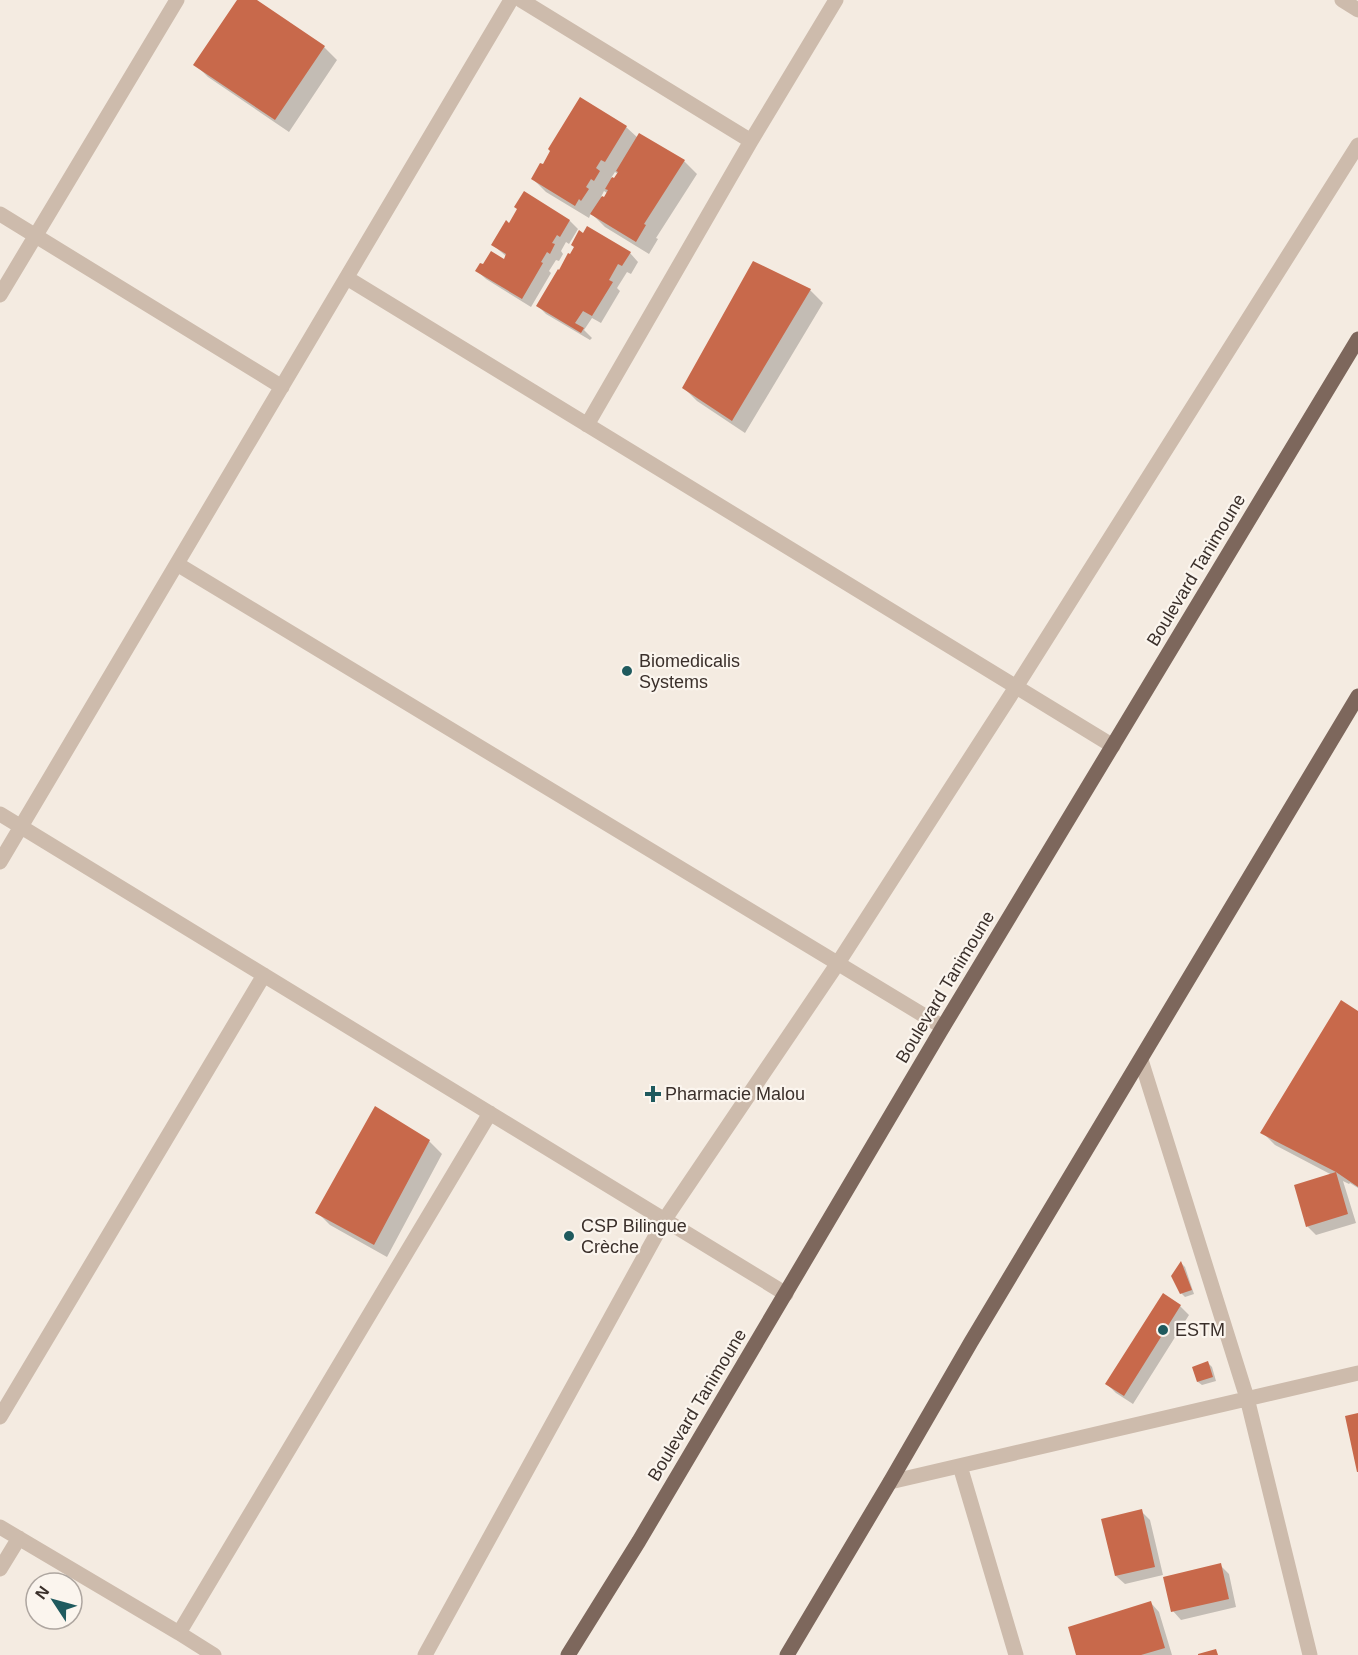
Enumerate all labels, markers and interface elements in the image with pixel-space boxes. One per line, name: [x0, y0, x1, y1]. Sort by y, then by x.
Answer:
street label: Boulevard Tanimoune: [1143, 490, 1249, 650]
place label: Biomedicalis Systems: [639, 651, 740, 692]
marker: Biomedicalis Systems: [620, 664, 634, 678]
street label: Boulevard Tanimoune: [892, 907, 998, 1067]
place label: Pharmacie Malou: [665, 1084, 805, 1104]
marker: Pharmacie Malou: [646, 1087, 660, 1101]
place label: CSP Bilingue Crèche: [581, 1216, 687, 1257]
marker: CSP Bilingue Crèche: [562, 1229, 576, 1243]
place label: ESTM: [1175, 1320, 1225, 1340]
marker: ESTM: [1156, 1323, 1170, 1337]
street label: Boulevard Tanimoune: [644, 1325, 750, 1485]
north arrow: [24, 1571, 84, 1631]
text: N: [32, 1583, 53, 1602]

